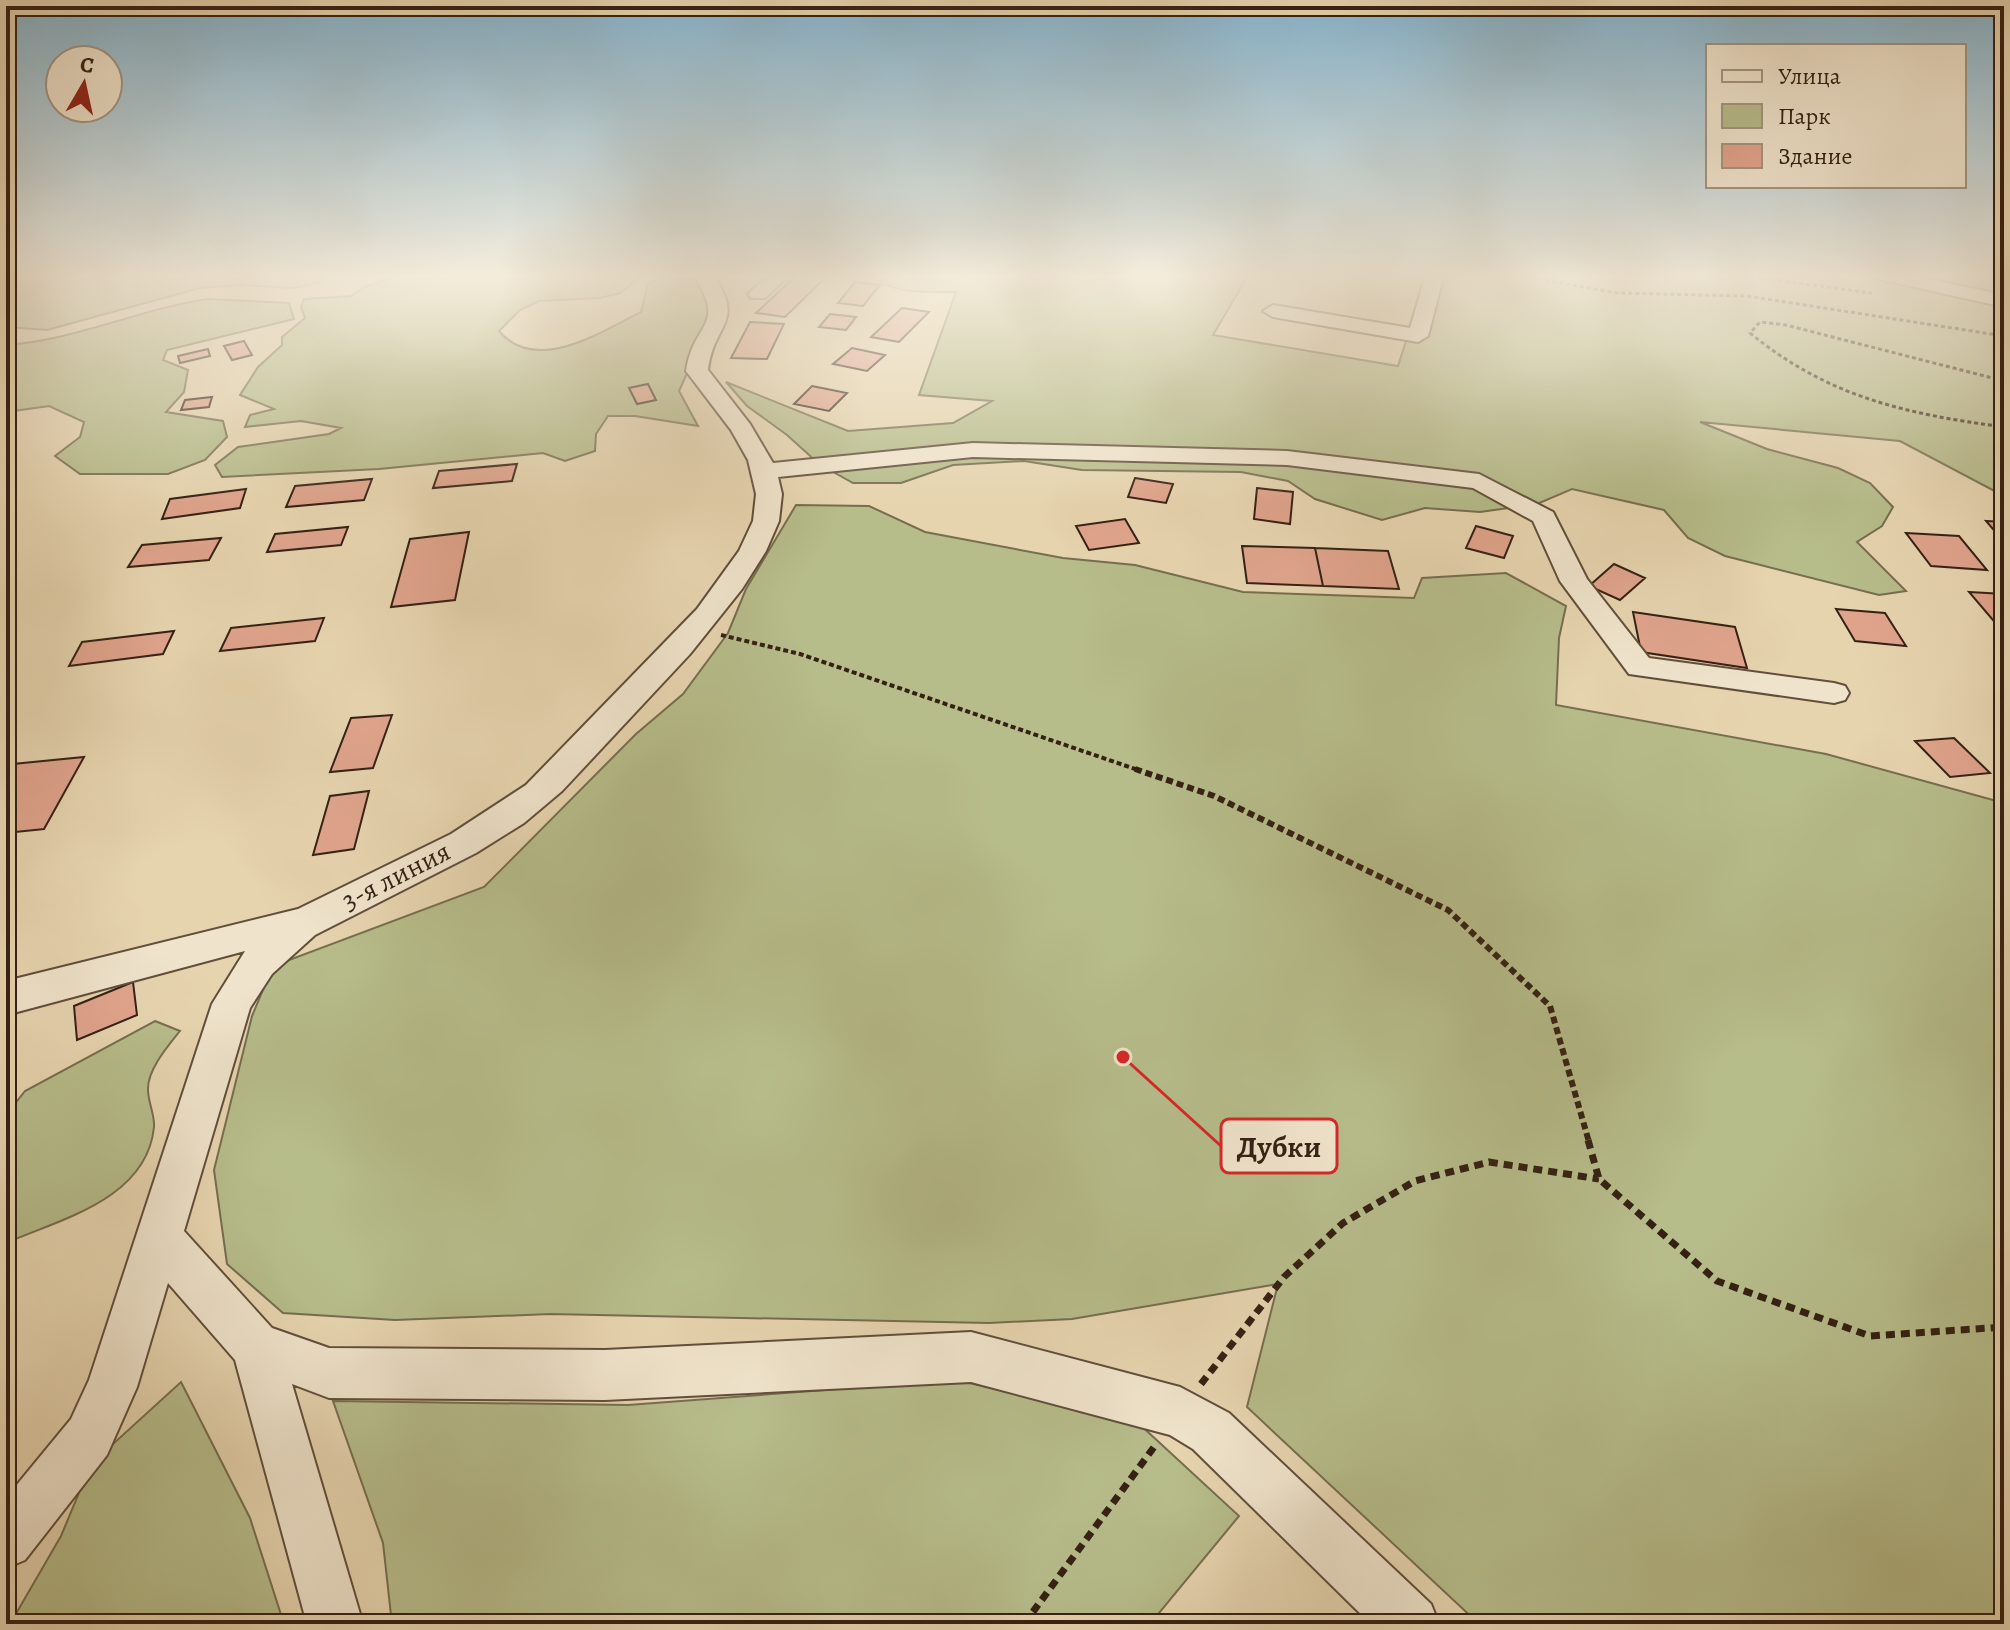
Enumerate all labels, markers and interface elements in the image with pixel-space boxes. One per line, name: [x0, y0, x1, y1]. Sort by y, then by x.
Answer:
north arrow: [44, 44, 124, 124]
legend: [1706, 44, 1966, 188]
text: С: [78, 49, 96, 81]
text: Улица: [1778, 60, 1841, 92]
text: Парк: [1778, 100, 1831, 132]
text: Здание: [1778, 140, 1853, 172]
street label: 3-я линия: [335, 832, 457, 920]
callout: Дубки: [1221, 1119, 1337, 1173]
text: Дубки: [1237, 1127, 1321, 1167]

